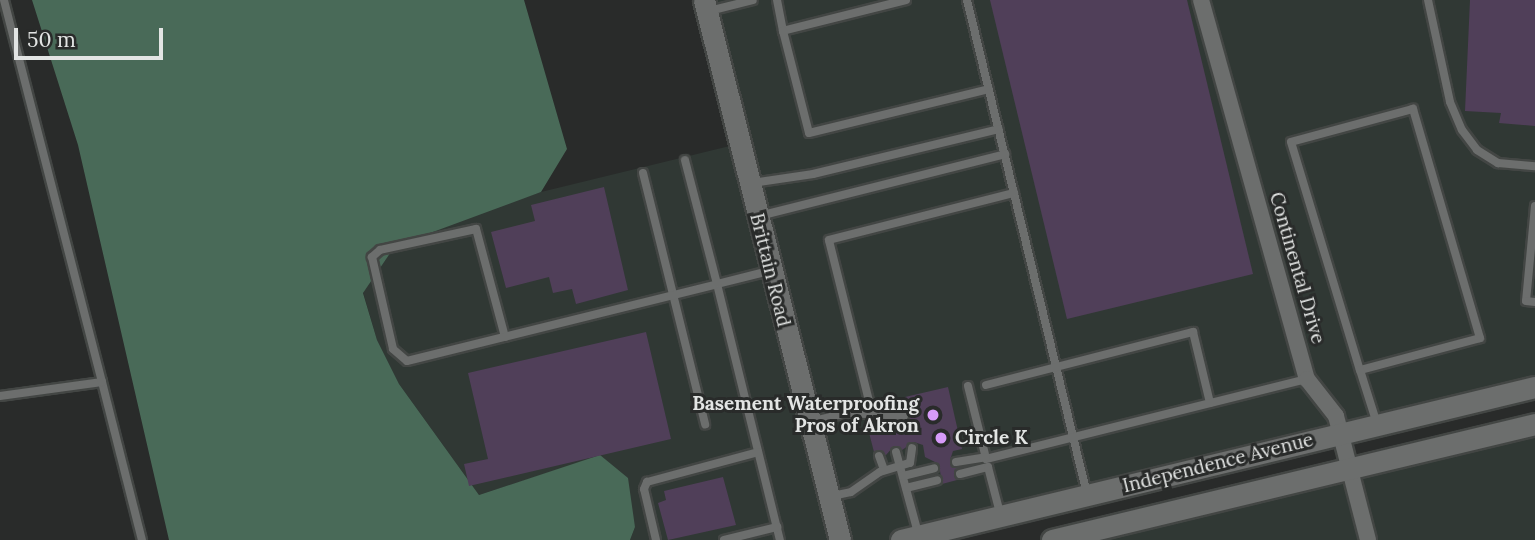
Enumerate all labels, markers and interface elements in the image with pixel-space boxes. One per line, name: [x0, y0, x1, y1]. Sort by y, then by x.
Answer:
scale bar: [18, 14, 166, 58]
text: 50 m: [27, 26, 76, 53]
street label: Continental Drive: [1264, 190, 1330, 346]
street label: Brittain Road: [745, 211, 795, 329]
place label: Basement Waterproofing Pros of Akron: [692, 393, 919, 437]
marker: Basement Waterproofing Pros of Akron: [925, 407, 941, 423]
place label: Circle K: [955, 427, 1028, 449]
street label: Independence Avenue: [1120, 428, 1316, 498]
marker: Circle K: [933, 430, 949, 446]

